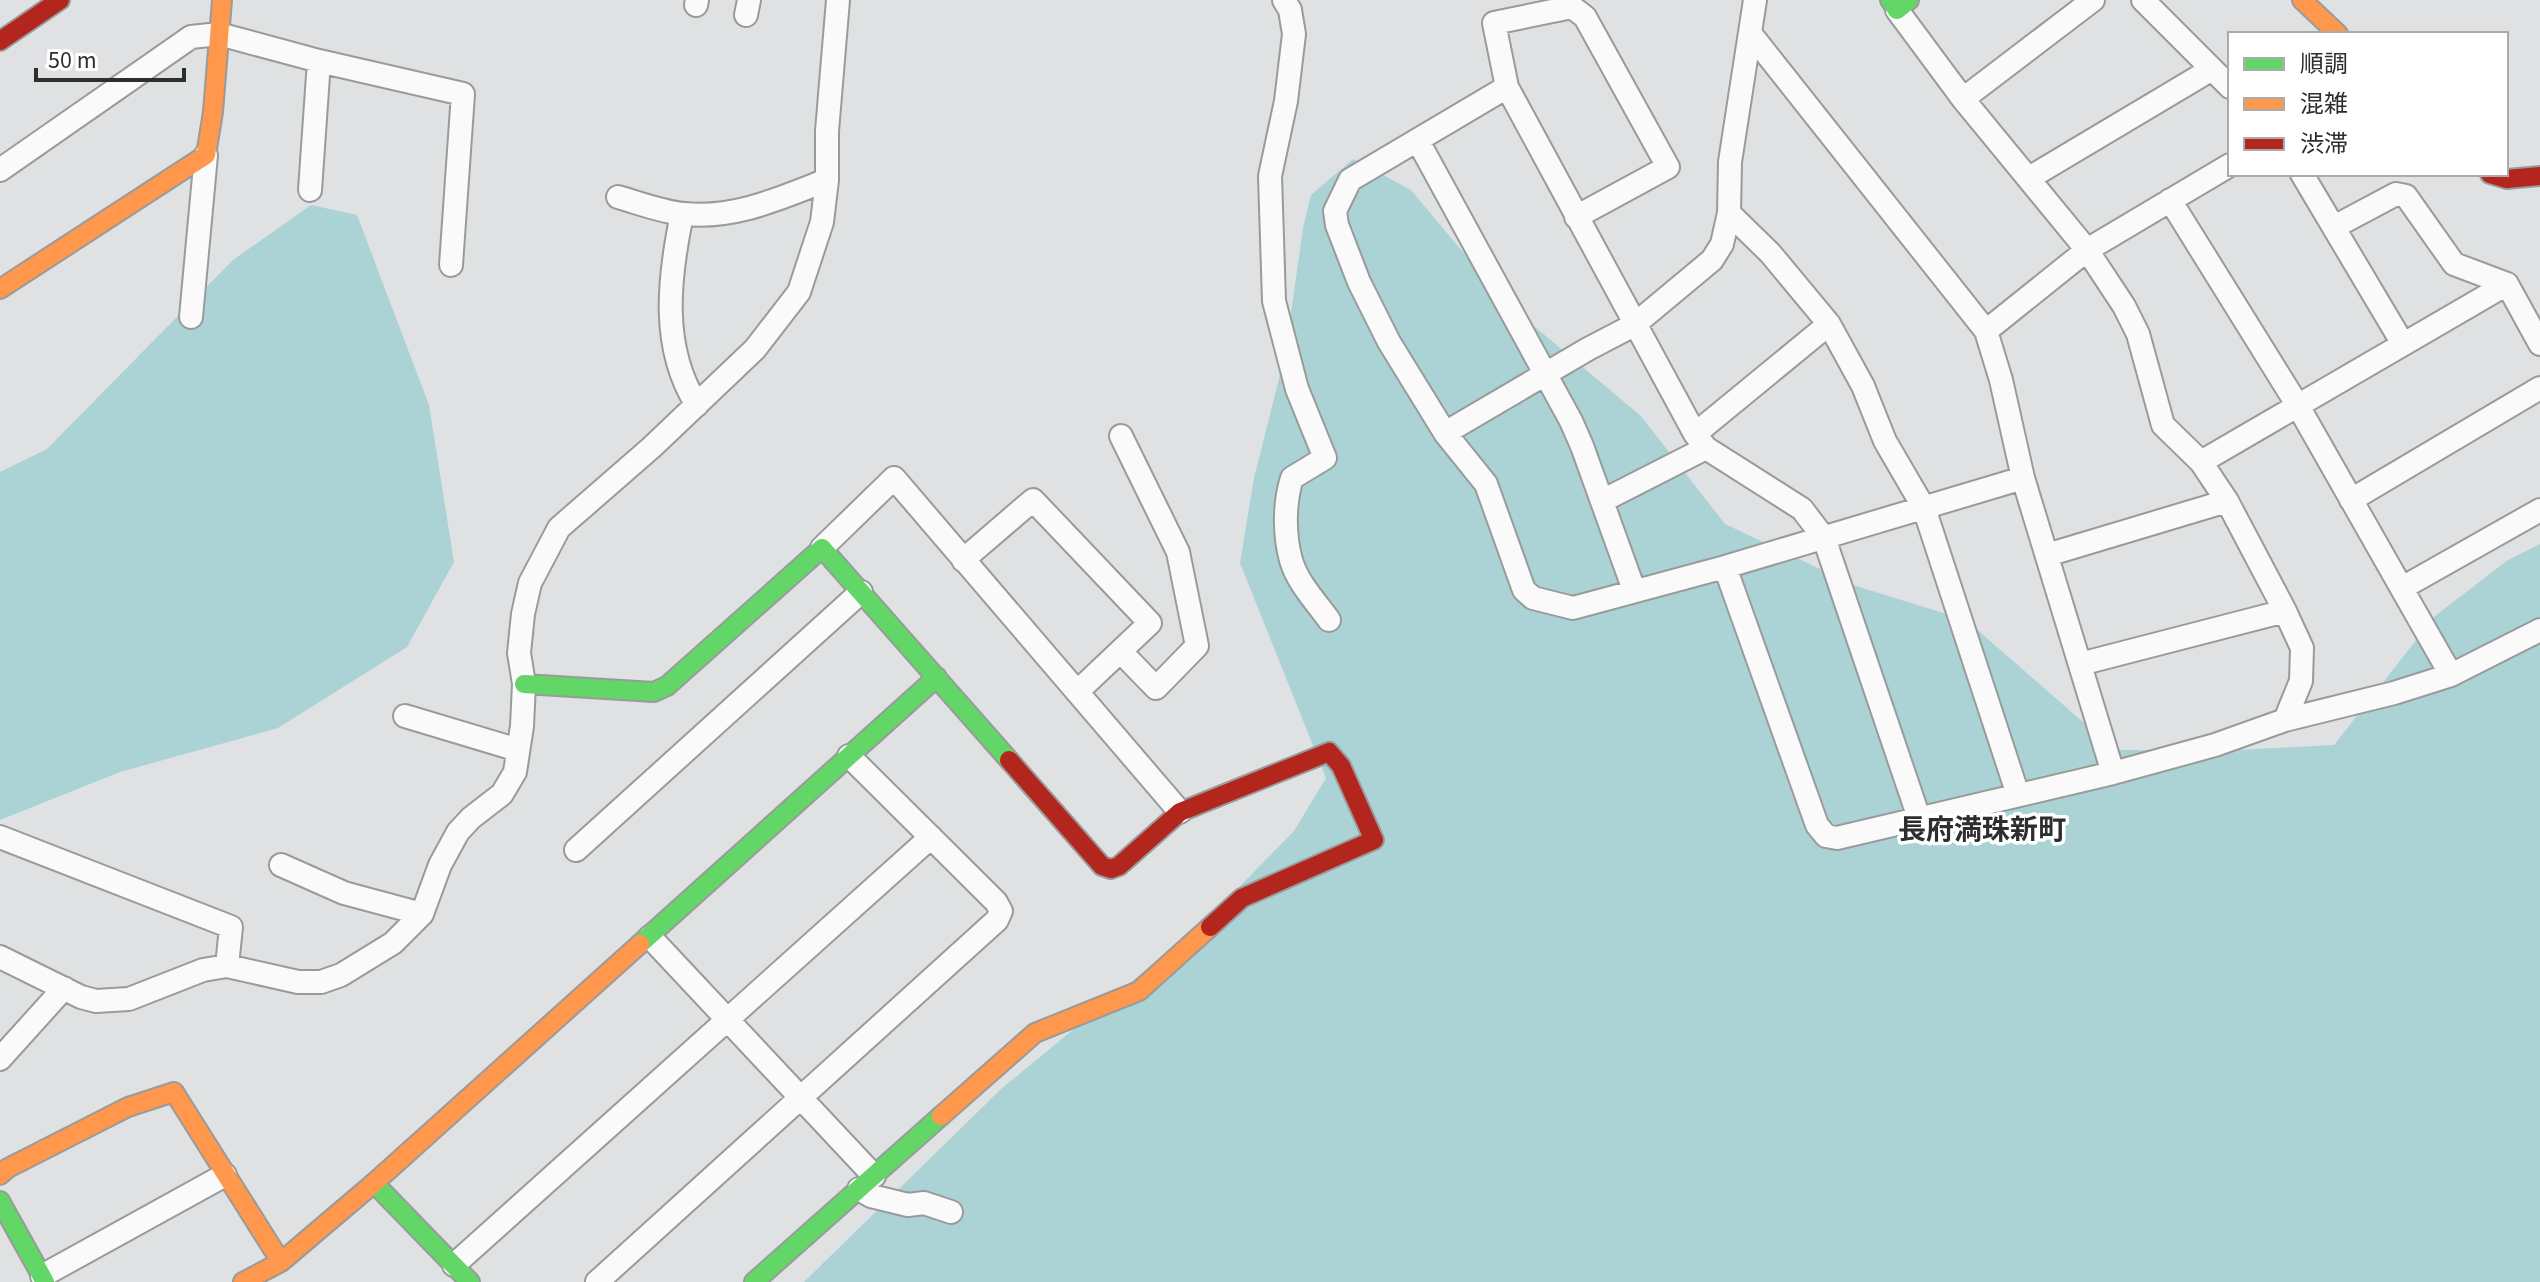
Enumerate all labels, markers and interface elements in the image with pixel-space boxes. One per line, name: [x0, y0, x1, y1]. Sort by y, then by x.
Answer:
scale bar: [36, 32, 184, 82]
legend: [2228, 32, 2508, 176]
text: 50 m: [48, 43, 97, 78]
text: 順調: [2300, 47, 2348, 82]
text: 混雑: [2300, 87, 2348, 122]
text: 渋滞: [2300, 127, 2348, 162]
district label: 長府満珠新町: [1898, 810, 2066, 850]

